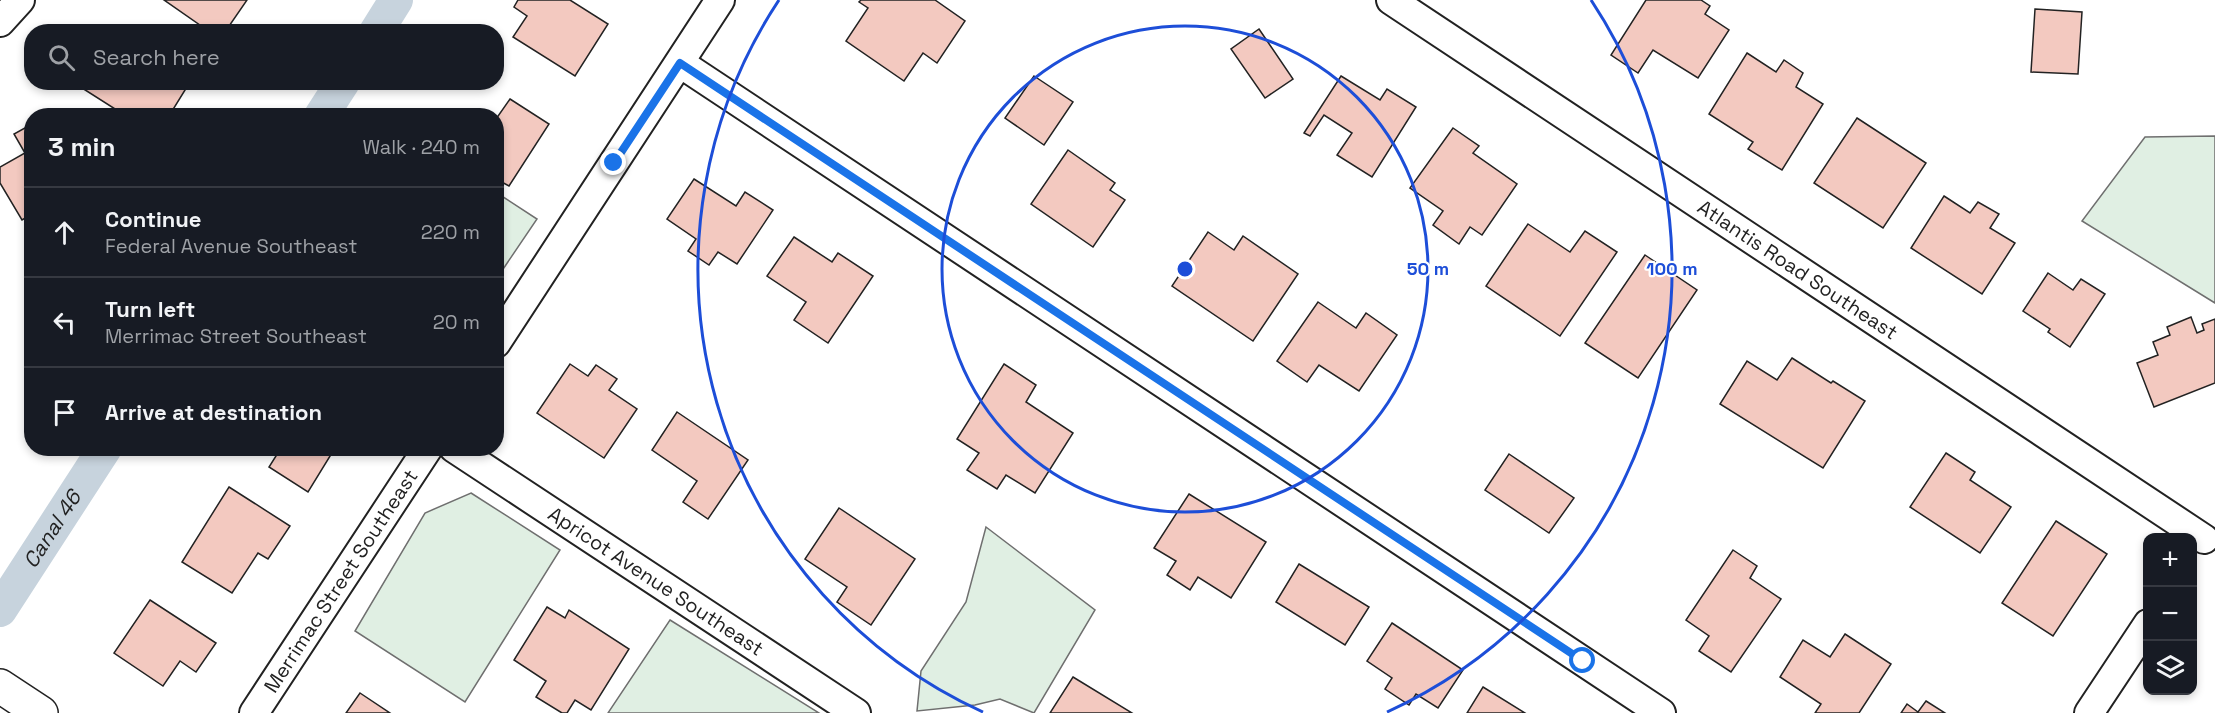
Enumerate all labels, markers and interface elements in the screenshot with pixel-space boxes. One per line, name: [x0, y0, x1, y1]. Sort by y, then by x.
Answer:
search box: [24, 24, 504, 90]
icon: search: [45, 41, 78, 74]
text: Search here: [93, 43, 220, 71]
text: 3 min: [48, 130, 116, 164]
text: Walk · 240 m: [362, 134, 480, 160]
route end: [600, 149, 626, 175]
street label: Atlantis Road Southeast: [1693, 194, 1903, 345]
text: Continue: [105, 205, 201, 233]
icon: ahead: [48, 216, 81, 249]
text: 220 m: [421, 219, 480, 245]
text: Federal Avenue Southeast: [105, 233, 358, 259]
text: 50 m: [1407, 257, 1449, 280]
text: 100 m: [1646, 257, 1698, 280]
centre of rings: [1175, 259, 1195, 279]
text: Turn left: [105, 295, 195, 323]
icon: left: [48, 306, 81, 339]
text: 20 m: [433, 309, 480, 335]
text: Merrimac Street Southeast: [105, 323, 367, 349]
icon: arrive: [48, 396, 81, 429]
text: Arrive at destination: [105, 398, 322, 426]
street label: Merrimac Street Southeast: [258, 464, 424, 698]
water label: Canal 46: [17, 484, 88, 573]
street label: Apricot Avenue Southeast: [543, 501, 769, 662]
map controls: [2143, 533, 2197, 695]
button: +: [2143, 533, 2197, 587]
button: −: [2143, 587, 2197, 641]
button: layers: [2143, 641, 2197, 695]
route start: [1569, 647, 1595, 673]

